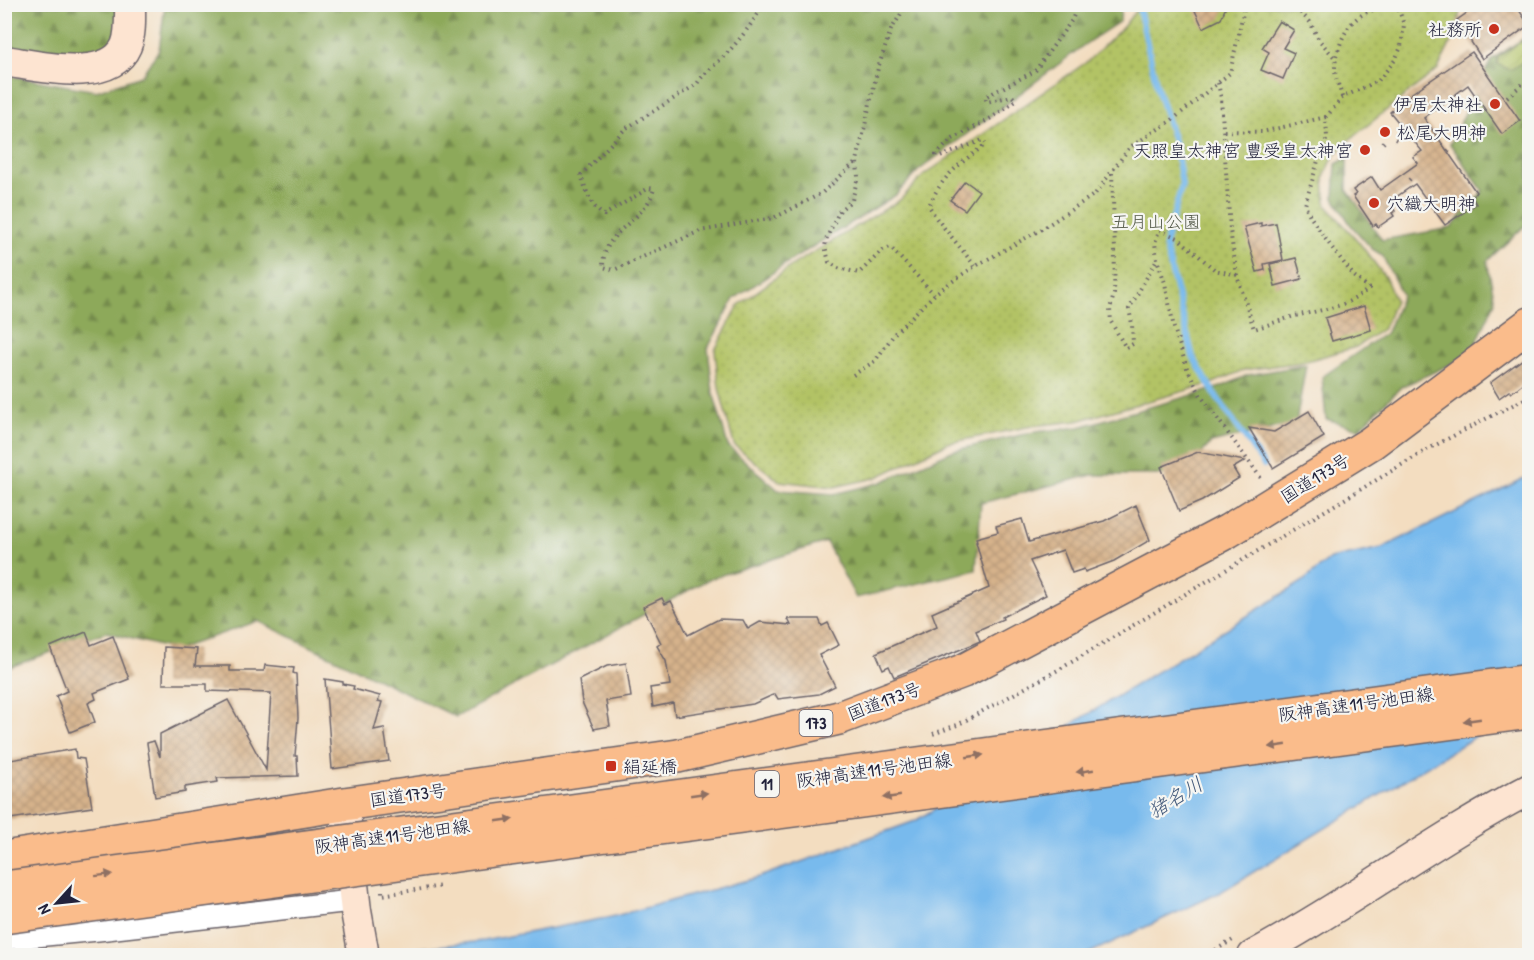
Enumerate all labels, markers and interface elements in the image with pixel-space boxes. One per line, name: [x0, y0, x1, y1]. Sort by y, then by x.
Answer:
place label: 社務所: [1428, 17, 1482, 42]
marker: 社務所: [1487, 22, 1501, 36]
place label: 伊居太神社: [1393, 92, 1483, 117]
marker: 伊居太神社: [1488, 97, 1502, 111]
place label: 松尾大明神: [1397, 120, 1487, 145]
marker: 松尾大明神: [1378, 125, 1392, 139]
place label: 天照皇太神宮 豊受皇太神宮: [1133, 138, 1353, 163]
marker: 天照皇太神宮 豊受皇太神宮: [1358, 143, 1372, 157]
place label: 穴織大明神: [1386, 191, 1476, 216]
marker: 穴織大明神: [1367, 196, 1381, 210]
park label: 五月山公園: [1111, 209, 1201, 234]
street label: 国道173号: [1276, 447, 1354, 509]
street label: 国道173号: [843, 675, 925, 727]
street label: 阪神高速11号池田線: [1276, 681, 1436, 727]
road number: 173: [800, 710, 832, 736]
one-way arrow: [1462, 715, 1481, 725]
one-way arrow: [1269, 741, 1288, 750]
street label: 阪神高速11号池田線: [794, 747, 954, 793]
one-way arrow: [966, 751, 985, 761]
place label: 絹延橋: [623, 754, 677, 779]
marker: 絹延橋: [604, 759, 618, 773]
one-way arrow: [1075, 767, 1094, 776]
water label: 猪名川: [1142, 770, 1208, 824]
road number: 11: [755, 771, 779, 797]
street label: 国道173号: [368, 777, 448, 813]
one-way arrow: [689, 789, 708, 798]
one-way arrow: [882, 792, 901, 801]
street label: 阪神高速11号池田線: [312, 813, 472, 859]
one-way arrow: [496, 815, 515, 824]
one-way arrow: [95, 870, 114, 879]
north arrow: [27, 873, 87, 933]
text: N: [32, 901, 55, 919]

